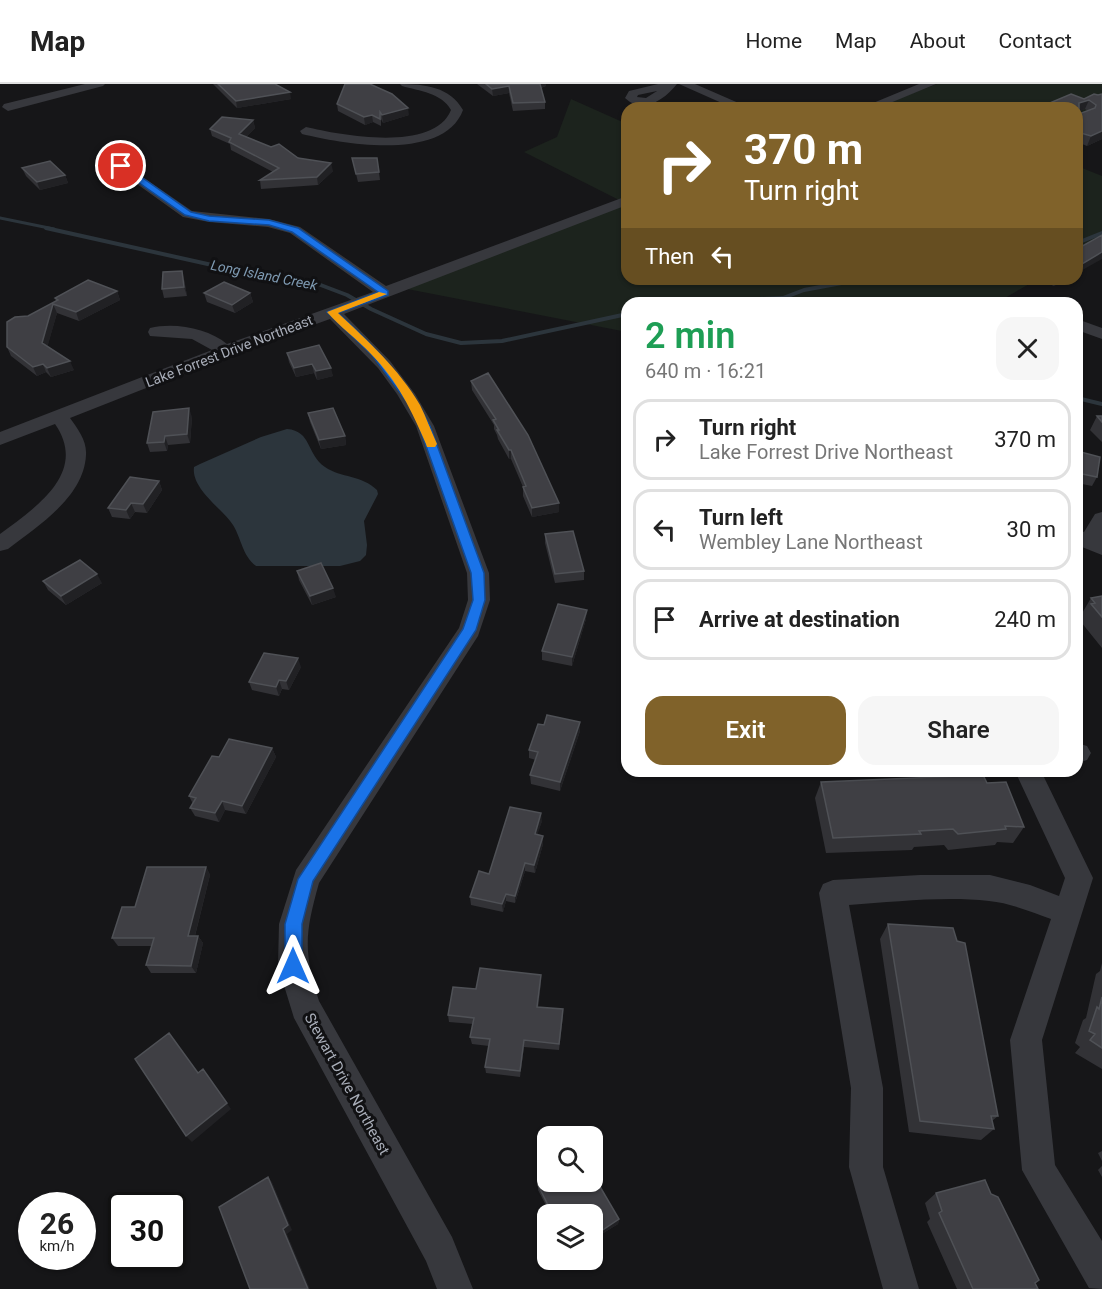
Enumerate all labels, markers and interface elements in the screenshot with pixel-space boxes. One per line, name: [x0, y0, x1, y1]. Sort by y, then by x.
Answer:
text: Map: [30, 25, 85, 58]
text: Home: [746, 29, 802, 53]
text: Map: [835, 29, 877, 53]
text: About: [910, 29, 966, 53]
text: Contact: [999, 29, 1072, 53]
text: 370 m: [744, 125, 863, 174]
icon: right: [645, 126, 723, 204]
pin: [95, 140, 146, 191]
icon: arrive: [104, 149, 137, 182]
text: Turn right: [744, 175, 859, 207]
icon: left: [706, 240, 739, 273]
text: Then: [645, 244, 694, 269]
water label: Long Island Creek: [209, 257, 320, 293]
street label: Lake Forrest Drive Northeast: [143, 312, 315, 390]
text: 2 min: [645, 315, 735, 357]
button: close: [996, 317, 1059, 380]
text: 640 m · 16:21: [645, 359, 766, 383]
text: Turn right: [699, 415, 796, 440]
icon: right: [648, 423, 681, 456]
text: 370 m: [994, 427, 1056, 452]
text: Lake Forrest Drive Northeast: [699, 440, 953, 464]
text: Turn left: [699, 505, 783, 530]
icon: left: [648, 513, 681, 546]
text: 30 m: [1007, 517, 1056, 542]
text: Wembley Lane Northeast: [699, 530, 923, 554]
icon: arrive: [648, 603, 681, 636]
text: Arrive at destination: [699, 607, 900, 632]
text: 240 m: [994, 607, 1056, 632]
button: Exit: [645, 696, 846, 765]
button: Share: [858, 696, 1059, 765]
position arrow: [261, 934, 325, 998]
street label: Stewart Drive Northeast: [301, 1010, 394, 1158]
map controls: [537, 1126, 603, 1270]
button: search: [537, 1126, 603, 1192]
speed limit sign: 30: [108, 1192, 186, 1270]
button: layers: [537, 1204, 603, 1270]
text: 26: [40, 1206, 74, 1241]
text: km/h: [39, 1237, 75, 1255]

